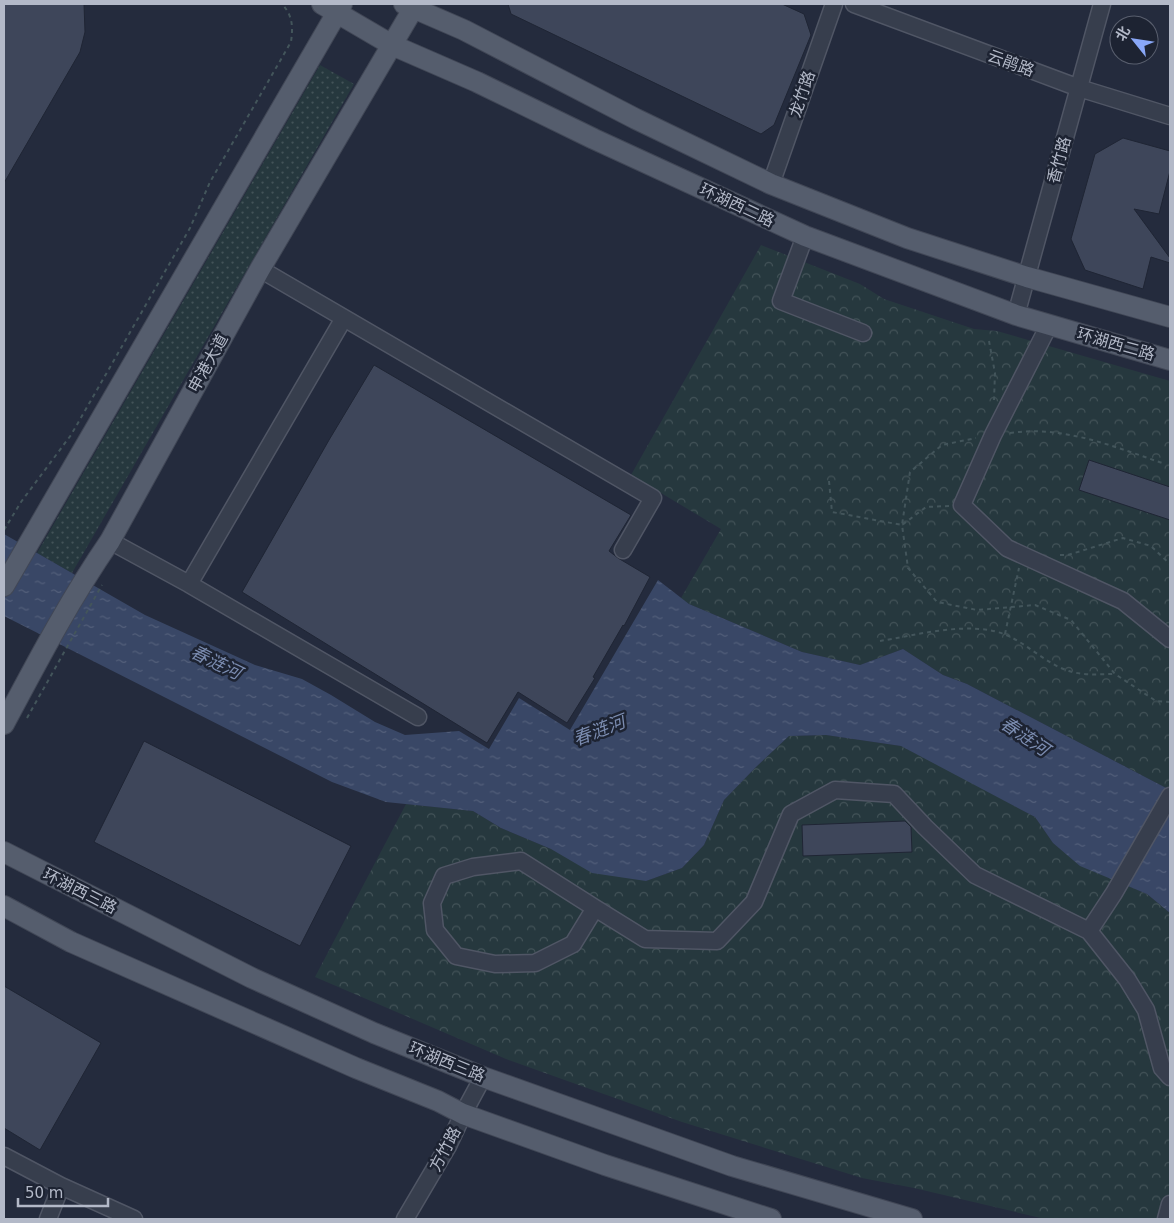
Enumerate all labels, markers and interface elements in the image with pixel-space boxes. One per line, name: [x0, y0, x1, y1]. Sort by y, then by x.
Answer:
north arrow: [1109, 15, 1159, 65]
text: 北: [1112, 23, 1133, 44]
street label: 云鹃路: [985, 46, 1037, 80]
street label: 龙竹路: [785, 68, 819, 120]
street label: 香竹路: [1044, 134, 1074, 186]
street label: 环湖西二路: [697, 179, 777, 231]
street label: 环湖西二路: [1075, 324, 1157, 364]
street label: 申港大道: [184, 330, 232, 396]
water label: 春涟河: [187, 641, 248, 685]
water label: 春涟河: [570, 709, 631, 749]
water label: 春涟河: [997, 712, 1056, 761]
street label: 环湖西三路: [40, 864, 120, 918]
street label: 环湖西三路: [406, 1038, 488, 1086]
street label: 方竹路: [425, 1123, 465, 1175]
scale bar: [18, 1176, 108, 1208]
text: 50 m: [25, 1184, 63, 1202]

